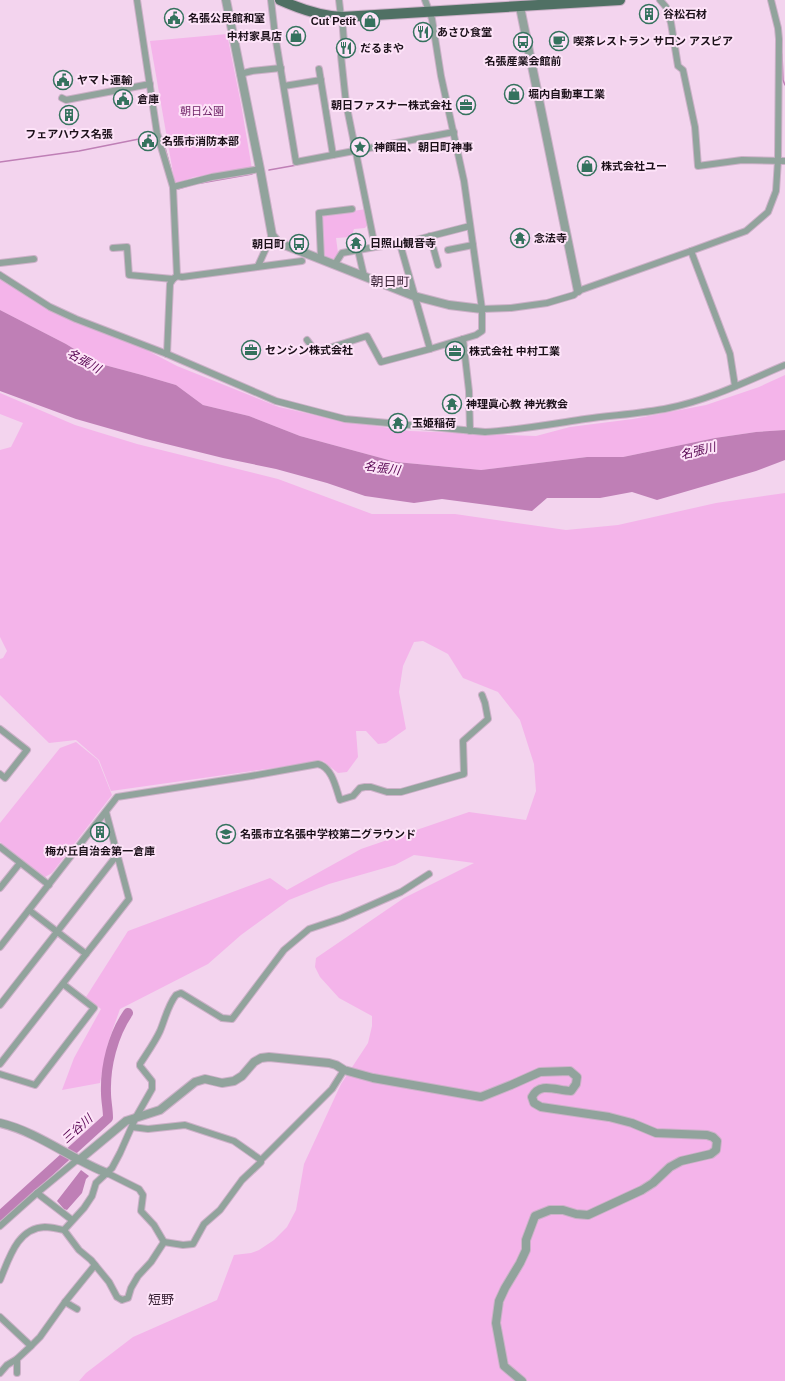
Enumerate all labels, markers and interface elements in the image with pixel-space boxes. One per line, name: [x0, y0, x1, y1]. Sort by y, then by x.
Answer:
building icon: 谷松石材: [638, 3, 660, 25]
public building icon: 名張公民館和室: [163, 7, 185, 29]
place label: 谷松石材: [663, 8, 707, 20]
shop icon: Cut Petit: [359, 10, 381, 32]
place label: 名張公民館和室: [188, 12, 265, 24]
place label: Cut Petit: [311, 15, 356, 27]
restaurant icon: あさひ食堂: [412, 21, 434, 43]
shop icon: 中村家具店: [285, 25, 307, 47]
place label: あさひ食堂: [437, 26, 492, 38]
place label: 中村家具店: [227, 30, 282, 42]
cafe icon: 喫茶レストラン サロン アスピア: [548, 30, 570, 52]
bus stop icon: 名張産業会館前: [512, 31, 534, 53]
place label: 喫茶レストラン サロン アスピア: [573, 35, 733, 47]
restaurant icon: だるまや: [335, 37, 357, 59]
place label: だるまや: [360, 42, 404, 54]
place label: 名張産業会館前: [485, 55, 562, 67]
public building icon: ヤマト運輸: [52, 69, 74, 91]
place label: ヤマト運輸: [77, 74, 133, 86]
shop icon: 堀内自動車工業: [503, 83, 525, 105]
public building icon: 倉庫: [112, 88, 134, 110]
place label: 堀内自動車工業: [528, 88, 605, 100]
place label: 倉庫: [137, 93, 159, 105]
office icon: 朝日ファスナー株式会社: [455, 94, 477, 116]
place label: 朝日ファスナー株式会社: [331, 99, 452, 111]
building icon: フェアハウス名張: [58, 104, 80, 126]
park label: 朝日公園: [180, 105, 224, 117]
place label: フェアハウス名張: [25, 128, 113, 140]
public building icon: 名張市消防本部: [137, 130, 159, 152]
place label: 名張市消防本部: [162, 135, 239, 147]
place icon: 神饌田、朝日町神事: [349, 136, 371, 158]
place label: 神饌田、朝日町神事: [374, 141, 473, 153]
shop icon: 株式会社ユー: [576, 155, 598, 177]
place label: 株式会社ユー: [601, 160, 667, 172]
temple icon: 念法寺: [509, 227, 531, 249]
temple icon: 日照山観音寺: [345, 232, 367, 254]
place label: 念法寺: [534, 232, 567, 244]
bus stop icon: 朝日町: [288, 233, 310, 255]
place label: 日照山観音寺: [370, 237, 436, 249]
place label: 朝日町: [252, 238, 285, 250]
district label: 朝日町: [370, 274, 410, 289]
office icon: センシン株式会社: [240, 339, 262, 361]
office icon: 株式会社 中村工業: [444, 340, 466, 362]
place label: センシン株式会社: [265, 344, 353, 356]
place label: 株式会社 中村工業: [469, 345, 560, 357]
water label: 名張川: [65, 346, 105, 377]
temple icon: 神理眞心教 神光教会: [441, 393, 463, 415]
place label: 神理眞心教 神光教会: [466, 398, 568, 410]
temple icon: 玉姫稲荷: [387, 412, 409, 434]
place label: 玉姫稲荷: [412, 417, 456, 429]
water label: 名張川: [679, 439, 719, 462]
water label: 名張川: [363, 459, 403, 478]
building icon: 梅が丘自治会第一倉庫: [89, 821, 111, 843]
school or university icon: 名張市立名張中学校第二グラウンド: [215, 823, 237, 845]
place label: 名張市立名張中学校第二グラウンド: [240, 828, 416, 840]
place label: 梅が丘自治会第一倉庫: [45, 845, 155, 857]
water label: 三谷川: [59, 1110, 97, 1146]
district label: 短野: [148, 1292, 174, 1307]

